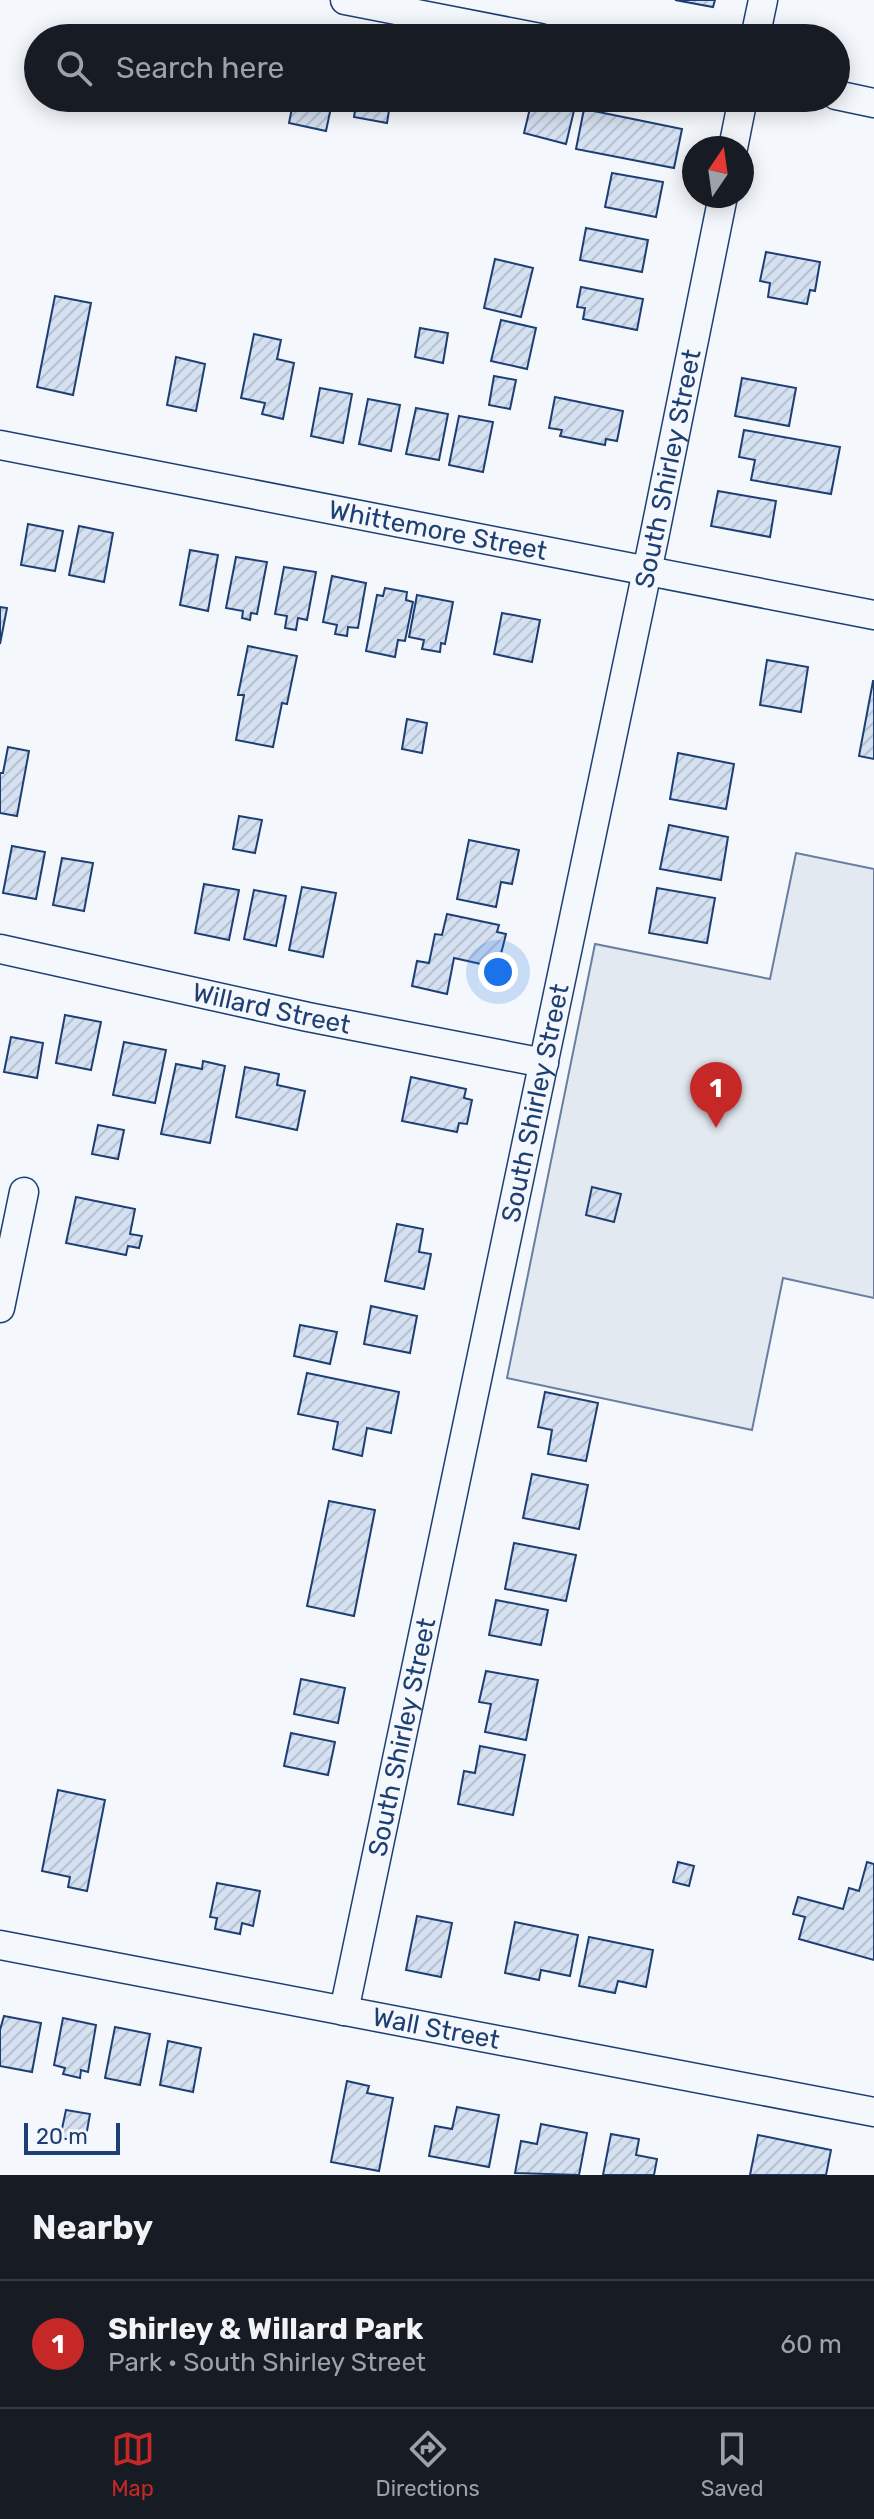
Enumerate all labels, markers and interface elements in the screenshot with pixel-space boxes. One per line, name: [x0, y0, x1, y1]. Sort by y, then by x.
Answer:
search box: [24, 24, 850, 112]
icon: search: [52, 46, 96, 90]
text: Search here: [116, 50, 284, 86]
north arrow: [682, 136, 754, 208]
street label: South Shirley Street: [628, 346, 707, 591]
street label: Whittemore Street: [326, 494, 550, 567]
your location: [478, 952, 518, 992]
street label: Willard Street: [190, 976, 353, 1040]
street label: South Shirley Street: [495, 981, 575, 1225]
pin: 1: [690, 1062, 742, 1128]
street label: South Shirley Street: [361, 1615, 442, 1859]
street label: Wall Street: [370, 2001, 502, 2056]
scale bar: [24, 2119, 120, 2155]
text: 20 m: [36, 2123, 88, 2150]
text: Nearby: [32, 2207, 153, 2248]
text: Shirley & Willard Park: [108, 2311, 423, 2347]
text: 1: [52, 2329, 64, 2360]
text: 60 m: [780, 2329, 842, 2360]
text: Park · South Shirley Street: [108, 2347, 426, 2378]
tab: Map: [111, 2427, 155, 2502]
tab: Directions: [376, 2427, 480, 2502]
tab: Saved: [701, 2427, 764, 2502]

